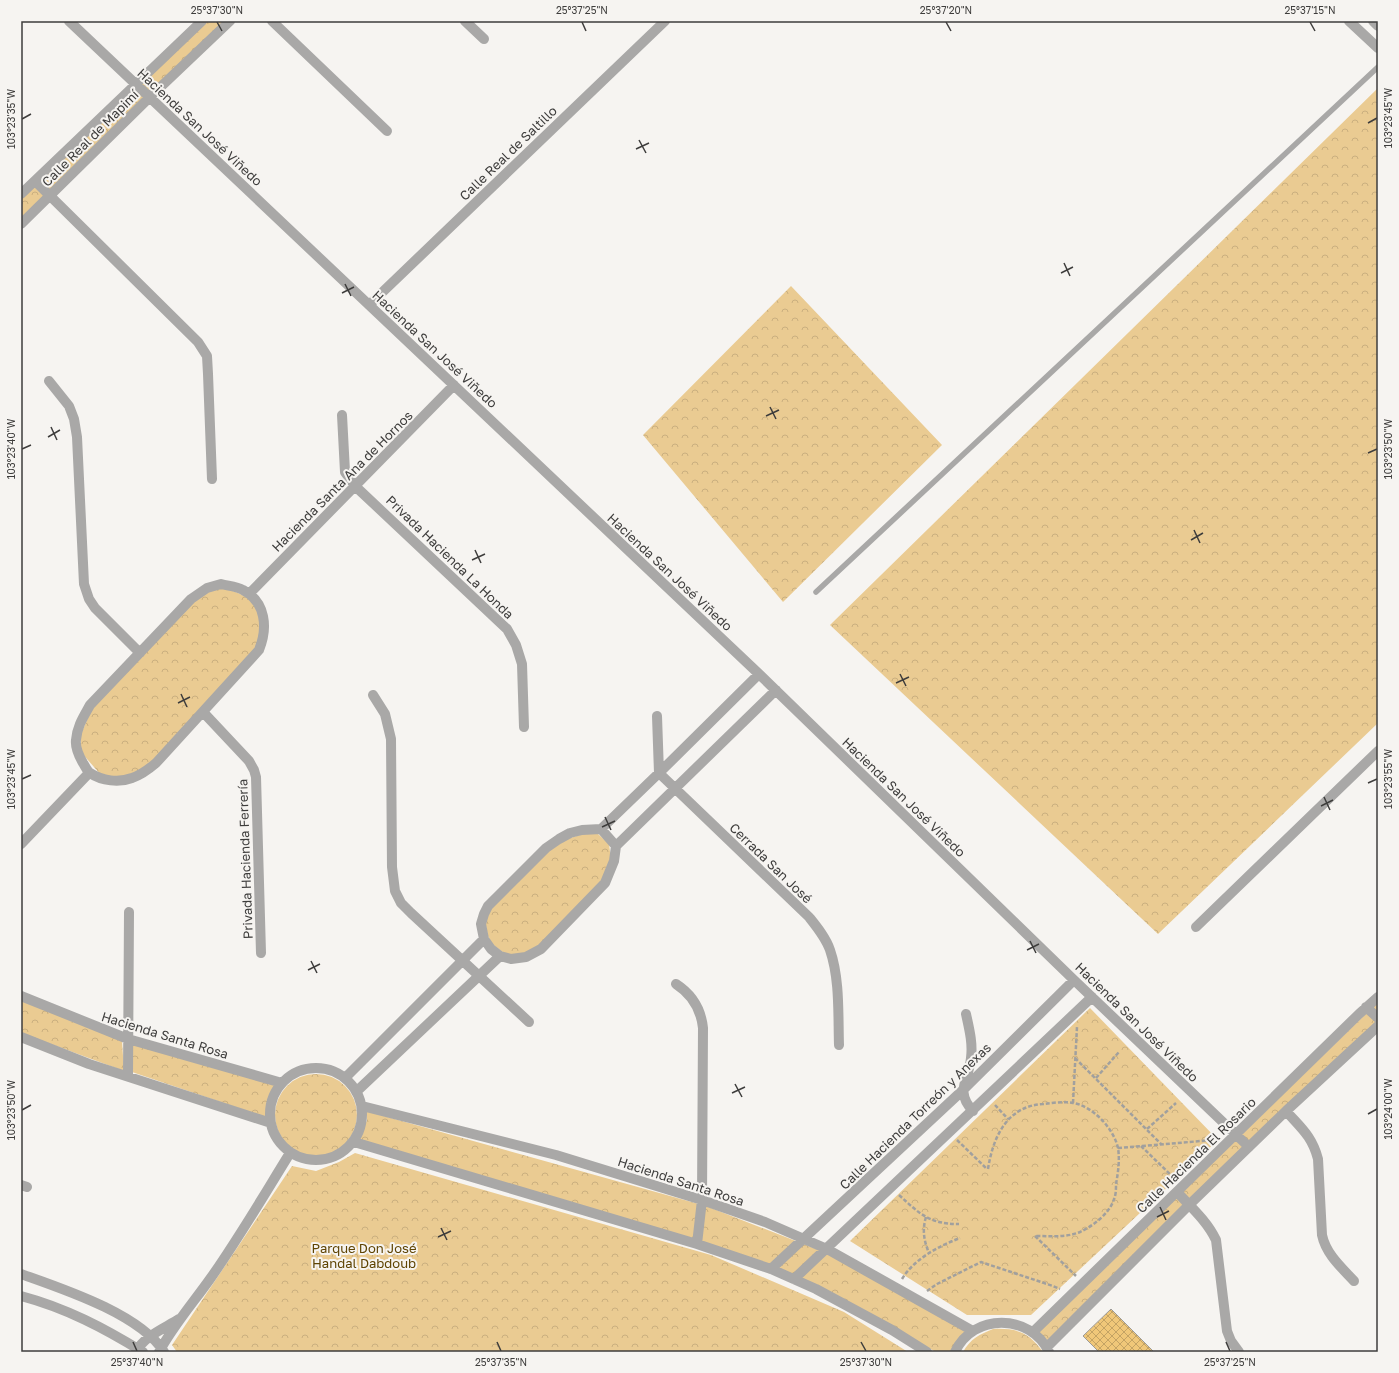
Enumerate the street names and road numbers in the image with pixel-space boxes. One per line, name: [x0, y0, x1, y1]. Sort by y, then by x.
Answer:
street label: Hacienda San José Viñedo: [134, 65, 266, 189]
street label: Calle Real de Mapimí: [38, 85, 143, 190]
street label: Calle Real de Saltillo: [456, 102, 560, 204]
street label: Hacienda San José Viñedo: [369, 287, 501, 411]
street label: Hacienda Santa Ana de Hornos: [268, 407, 416, 555]
street label: Privada Hacienda La Honda: [383, 492, 517, 622]
street label: Hacienda San José Viñedo: [604, 510, 736, 634]
street label: Hacienda San José Viñedo: [839, 734, 969, 860]
street label: Privada Hacienda Ferrería: [234, 779, 256, 939]
street label: Cerrada San José: [726, 819, 816, 907]
street label: Hacienda San José Viñedo: [1072, 959, 1202, 1085]
street label: Hacienda Santa Rosa: [100, 1008, 230, 1062]
street label: Calle Hacienda Torreón y Anexas: [836, 1039, 994, 1193]
street label: Calle Hacienda El Rosario: [1133, 1094, 1259, 1216]
street label: Hacienda Santa Rosa: [616, 1153, 746, 1209]

